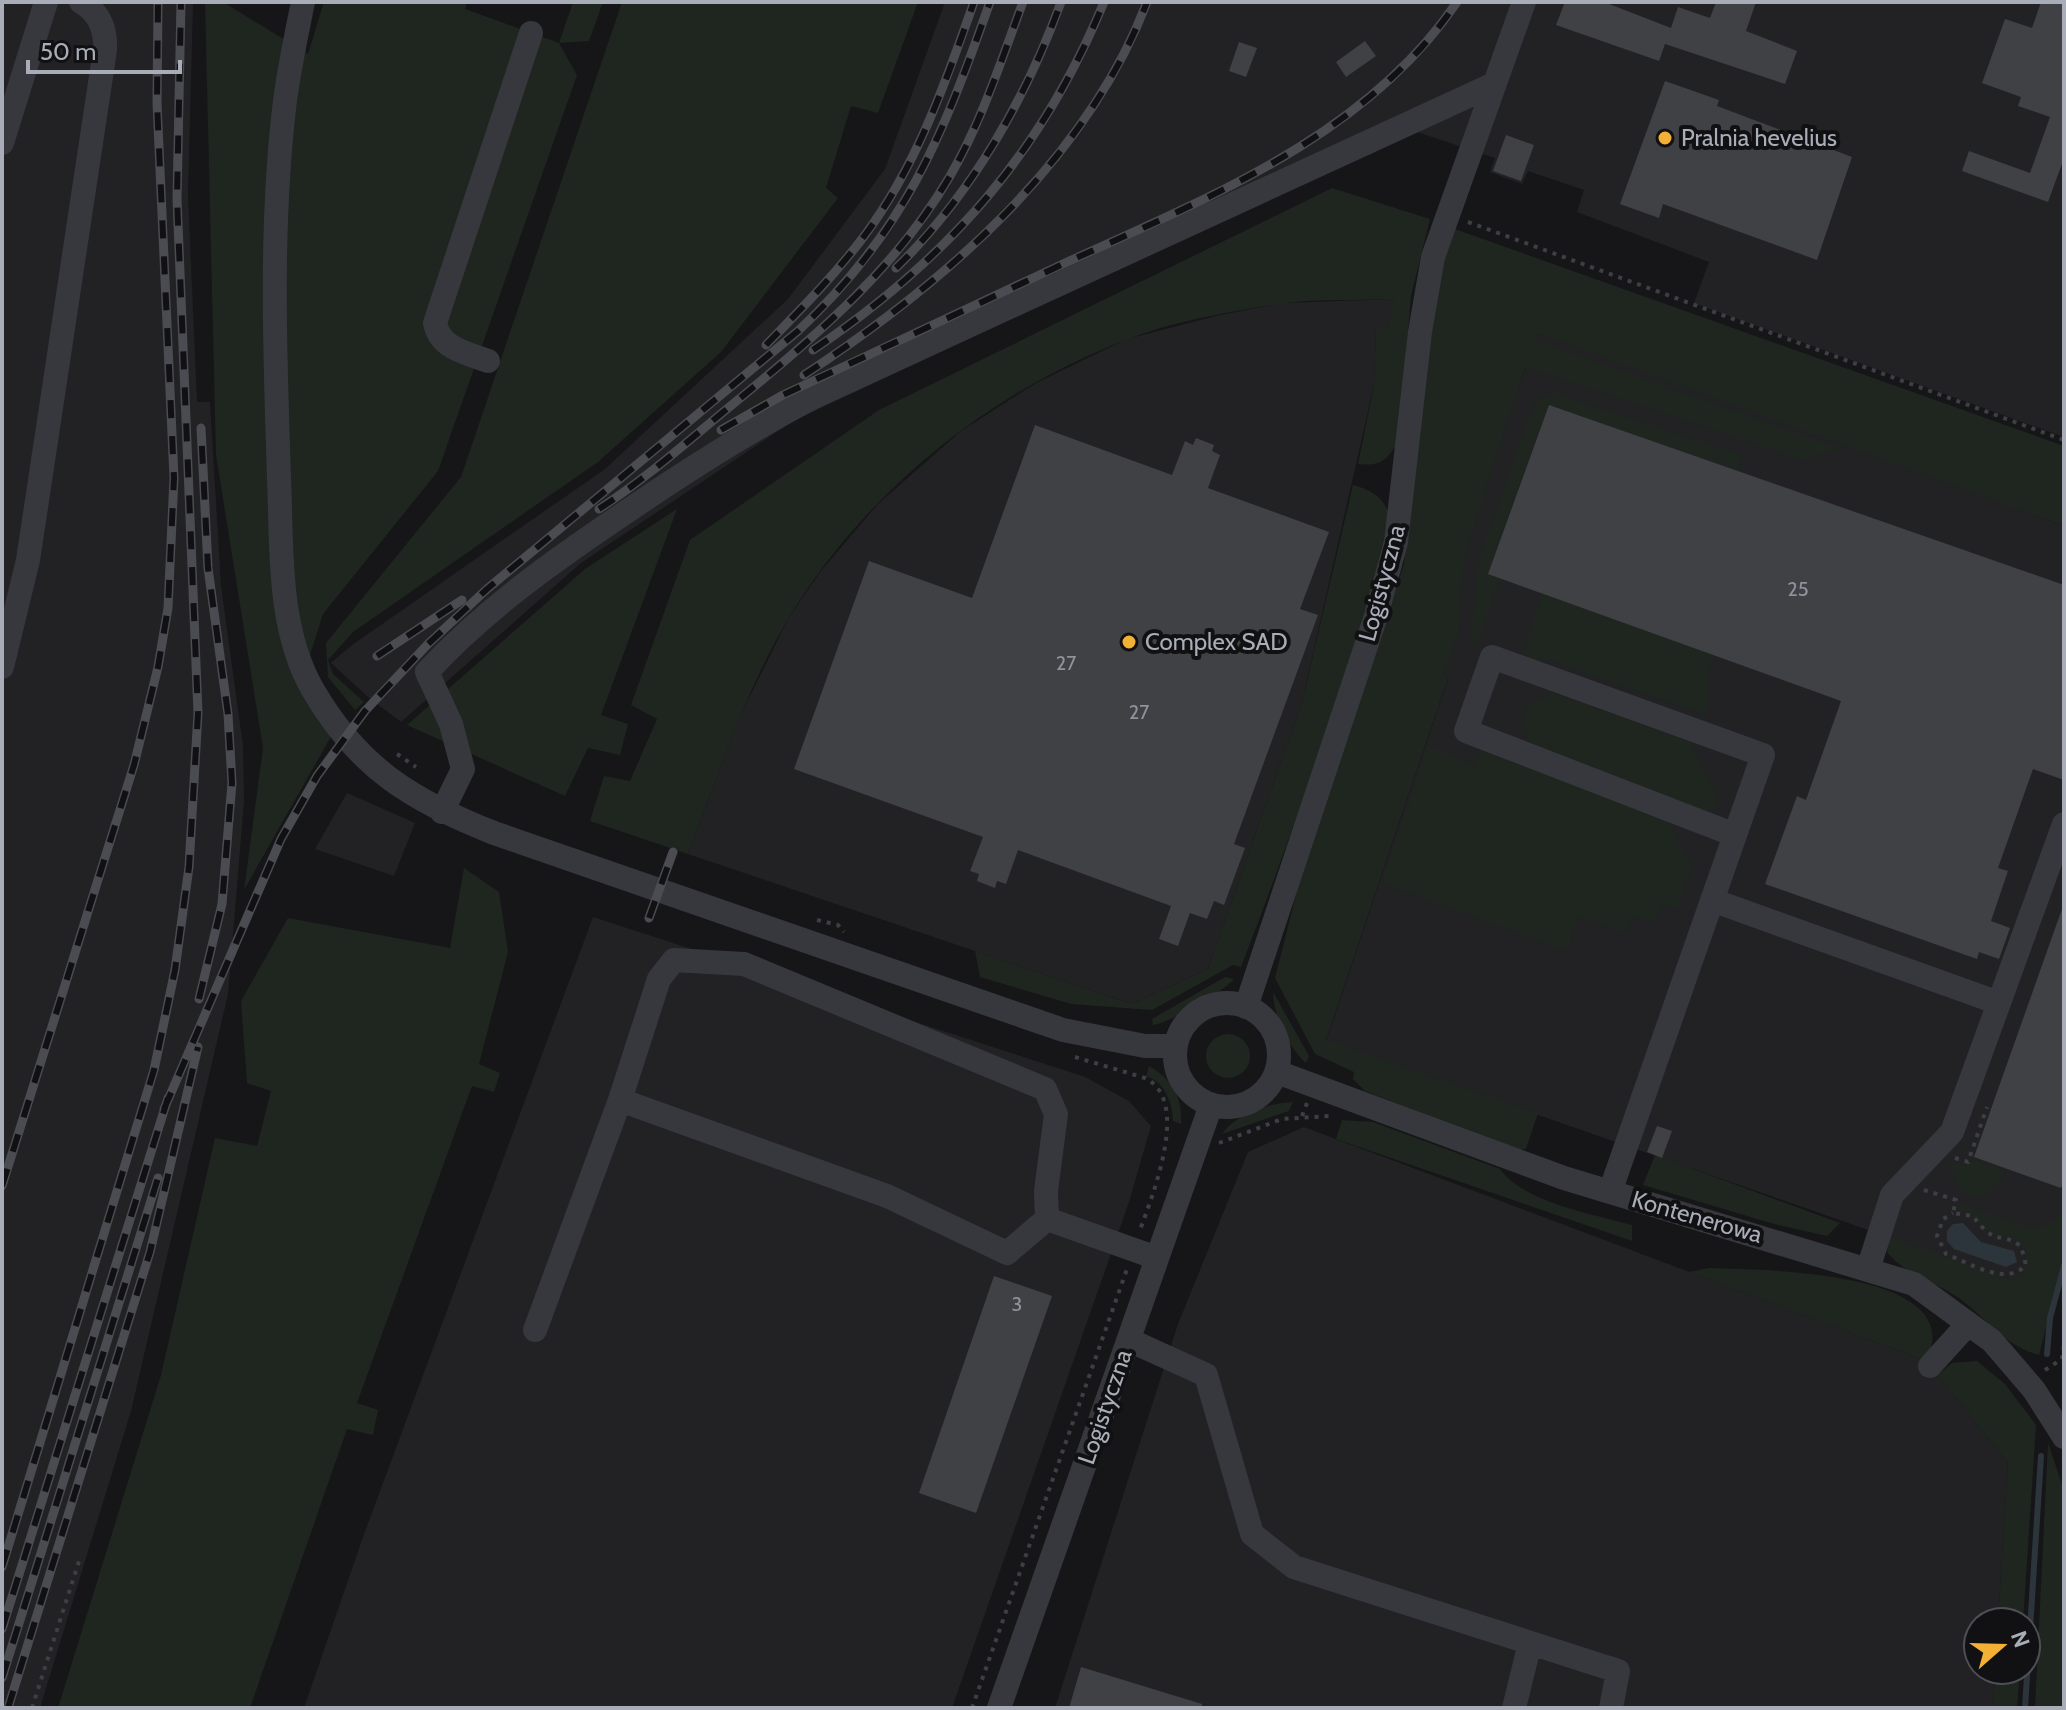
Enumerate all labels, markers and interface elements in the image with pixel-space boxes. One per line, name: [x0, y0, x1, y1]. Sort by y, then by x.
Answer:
scale bar: [28, 24, 180, 74]
text: 50 m: [40, 37, 96, 66]
place label: Pralnia hevelius: [1681, 123, 1837, 152]
marker: Pralnia hevelius: [1656, 129, 1674, 147]
street label: Logistyczna: [1352, 521, 1411, 644]
house number: 25: [1787, 577, 1809, 601]
place label: Complex SAD: [1145, 627, 1288, 656]
marker: Complex SAD: [1120, 633, 1138, 651]
house number: 27: [1056, 651, 1076, 675]
house number: 27: [1129, 700, 1149, 724]
street label: Kontenerowa: [1629, 1184, 1766, 1249]
house number: 3: [1012, 1292, 1022, 1316]
street label: Logistyczna: [1071, 1345, 1138, 1468]
north arrow: [1962, 1606, 2042, 1686]
text: N: [2005, 1627, 2036, 1651]

